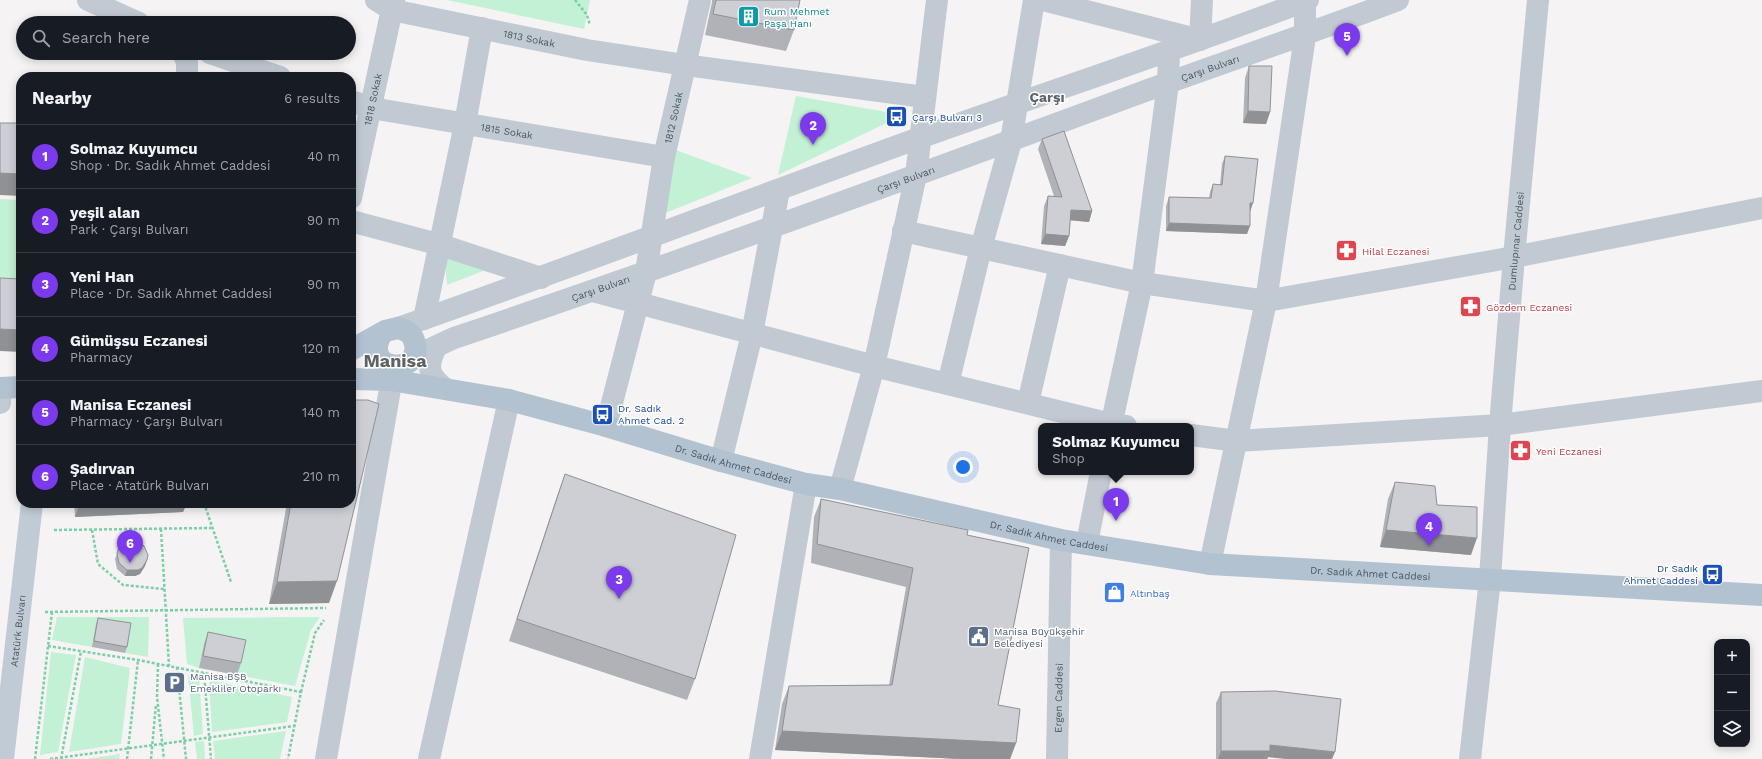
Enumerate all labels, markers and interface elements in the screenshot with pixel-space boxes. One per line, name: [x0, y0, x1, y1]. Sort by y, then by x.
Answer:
building icon: Rum Mehmet Paşa Hanı: [735, 4, 761, 30]
place label: Rum Mehmet Paşa Hanı: [764, 6, 830, 29]
search box: [16, 16, 356, 60]
pin: 5: [1334, 23, 1360, 56]
icon: search: [30, 27, 52, 49]
street label: 1813 Sokak: [502, 28, 556, 49]
text: Search here: [62, 29, 150, 47]
street label: Çarşı Bulvarı: [1180, 53, 1241, 84]
street label: 1818 Sokak: [362, 72, 384, 126]
text: Nearby: [32, 88, 91, 108]
district label: Çarşı: [1029, 89, 1065, 105]
street label: 1812 Sokak: [662, 90, 685, 145]
text: 6 results: [284, 91, 340, 106]
bus stop icon: Çarşı Bulvarı 3: [884, 104, 910, 130]
pin: 2: [800, 112, 826, 145]
place label: Çarşı Bulvarı 3: [912, 112, 982, 123]
street label: 1815 Sokak: [480, 121, 534, 141]
text: Solmaz Kuyumcu: [70, 140, 198, 158]
text: 1: [42, 149, 48, 164]
text: 40 m: [307, 149, 340, 164]
text: Shop · Dr. Sadık Ahmet Caddesi: [70, 158, 270, 173]
street label: Çarşı Bulvarı: [875, 164, 936, 195]
street label: Dumlupınar Caddesi: [1506, 191, 1526, 291]
text: yeşil alan: [70, 204, 140, 222]
text: 2: [41, 213, 49, 228]
text: 90 m: [307, 213, 340, 228]
text: Park · Çarşı Bulvarı: [70, 222, 188, 237]
pharmacy icon: Hilal Eczanesi: [1334, 238, 1360, 264]
place label: Hilal Eczanesi: [1362, 246, 1430, 257]
text: Yeni Han: [70, 268, 134, 286]
street label: Çarşı Bulvarı: [570, 273, 631, 304]
text: 3: [41, 277, 49, 292]
text: 90 m: [307, 277, 340, 292]
text: Place · Dr. Sadık Ahmet Caddesi: [70, 286, 272, 301]
pharmacy icon: Gözdem Eczanesi: [1458, 294, 1484, 320]
place label: Gözdem Eczanesi: [1486, 302, 1572, 313]
text: Gümüşsu Eczanesi: [70, 332, 208, 350]
text: 4: [41, 341, 49, 356]
text: 120 m: [302, 341, 340, 356]
text: Pharmacy: [70, 350, 132, 365]
district label: Manisa: [363, 350, 427, 371]
text: Manisa Eczanesi: [70, 396, 191, 414]
bus stop icon: Dr. Sadık Ahmet Cad. 2: [589, 401, 615, 427]
place label: Dr. Sadık Ahmet Cad. 2: [618, 403, 684, 426]
text: 5: [41, 405, 49, 420]
text: 140 m: [302, 405, 340, 420]
text: Pharmacy · Çarşı Bulvarı: [70, 414, 223, 429]
popup: [1038, 423, 1194, 475]
text: Solmaz Kuyumcu: [1052, 433, 1180, 451]
pharmacy icon: Yeni Eczanesi: [1508, 438, 1534, 464]
street label: Dr. Sadık Ahmet Caddesi: [674, 442, 793, 486]
place label: Yeni Eczanesi: [1536, 446, 1602, 457]
text: Shop: [1052, 451, 1085, 466]
your location: [953, 457, 973, 477]
text: Şadırvan: [70, 460, 135, 478]
text: 6: [41, 469, 49, 484]
text: 210 m: [302, 469, 340, 484]
text: Place · Atatürk Bulvarı: [70, 478, 209, 493]
pin: 1: [1103, 488, 1129, 521]
pin: 4: [1416, 513, 1442, 546]
street label: Dr. Sadık Ahmet Caddesi: [989, 519, 1109, 553]
pin: 6: [117, 530, 143, 563]
bus stop icon: Dr Sadık Ahmet Caddesi: [1700, 561, 1726, 587]
place label: Dr Sadık Ahmet Caddesi: [1624, 563, 1698, 586]
street label: Dr. Sadık Ahmet Caddesi: [1310, 565, 1431, 582]
pin: 3: [606, 566, 632, 599]
shop icon: Altınbaş: [1101, 580, 1127, 606]
place label: Altınbaş: [1130, 588, 1170, 599]
street label: Atatürk Bulvarı: [8, 594, 28, 667]
public building icon: Manisa Büyükşehir Belediyesi: [966, 624, 992, 650]
place label: Manisa Büyükşehir Belediyesi: [994, 626, 1085, 649]
map controls: [1714, 639, 1750, 747]
button: +: [1714, 639, 1750, 675]
street label: Ergen Caddesi: [1052, 663, 1065, 733]
parking icon: Manisa BŞB Emekliler Otoparkı: [162, 669, 188, 695]
place label: Manisa BŞB Emekliler Otoparkı: [190, 671, 281, 694]
button: −: [1714, 675, 1750, 711]
button: layers: [1714, 711, 1750, 747]

